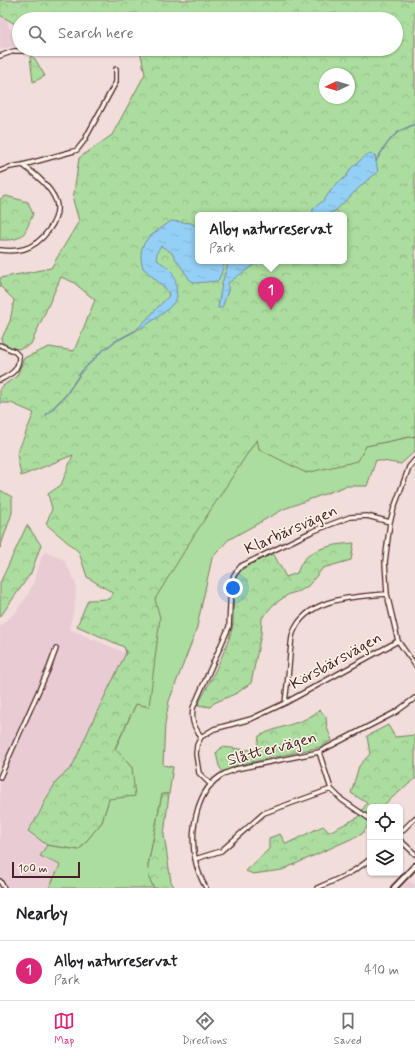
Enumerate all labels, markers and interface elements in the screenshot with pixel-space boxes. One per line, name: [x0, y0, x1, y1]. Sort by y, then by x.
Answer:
search box: [12, 12, 403, 56]
icon: search: [26, 23, 48, 45]
text: Search here: [58, 24, 134, 44]
north arrow: [319, 68, 355, 104]
popup: [195, 212, 347, 264]
text: Alby naturreservat: [209, 220, 333, 240]
text: Park: [209, 240, 235, 257]
pin: 1: [258, 277, 284, 310]
street label: Klarbärsvägen: [241, 500, 341, 560]
your location: [223, 578, 243, 598]
street label: Körsbärsvägen: [287, 627, 385, 695]
street label: Slåttervägen: [225, 727, 319, 771]
map controls: [367, 804, 403, 876]
button: locate: [367, 804, 403, 840]
button: layers: [367, 840, 403, 876]
scale bar: [12, 860, 80, 879]
text: 100 m: [18, 862, 48, 876]
text: Nearby: [16, 903, 68, 925]
text: Alby naturreservat: [54, 952, 178, 972]
text: 1: [26, 962, 32, 979]
text: 410 m: [364, 962, 399, 979]
text: Park: [54, 972, 80, 989]
tab: Map: [53, 1010, 75, 1048]
tab: Directions: [182, 1010, 227, 1048]
tab: Saved: [334, 1010, 362, 1048]

